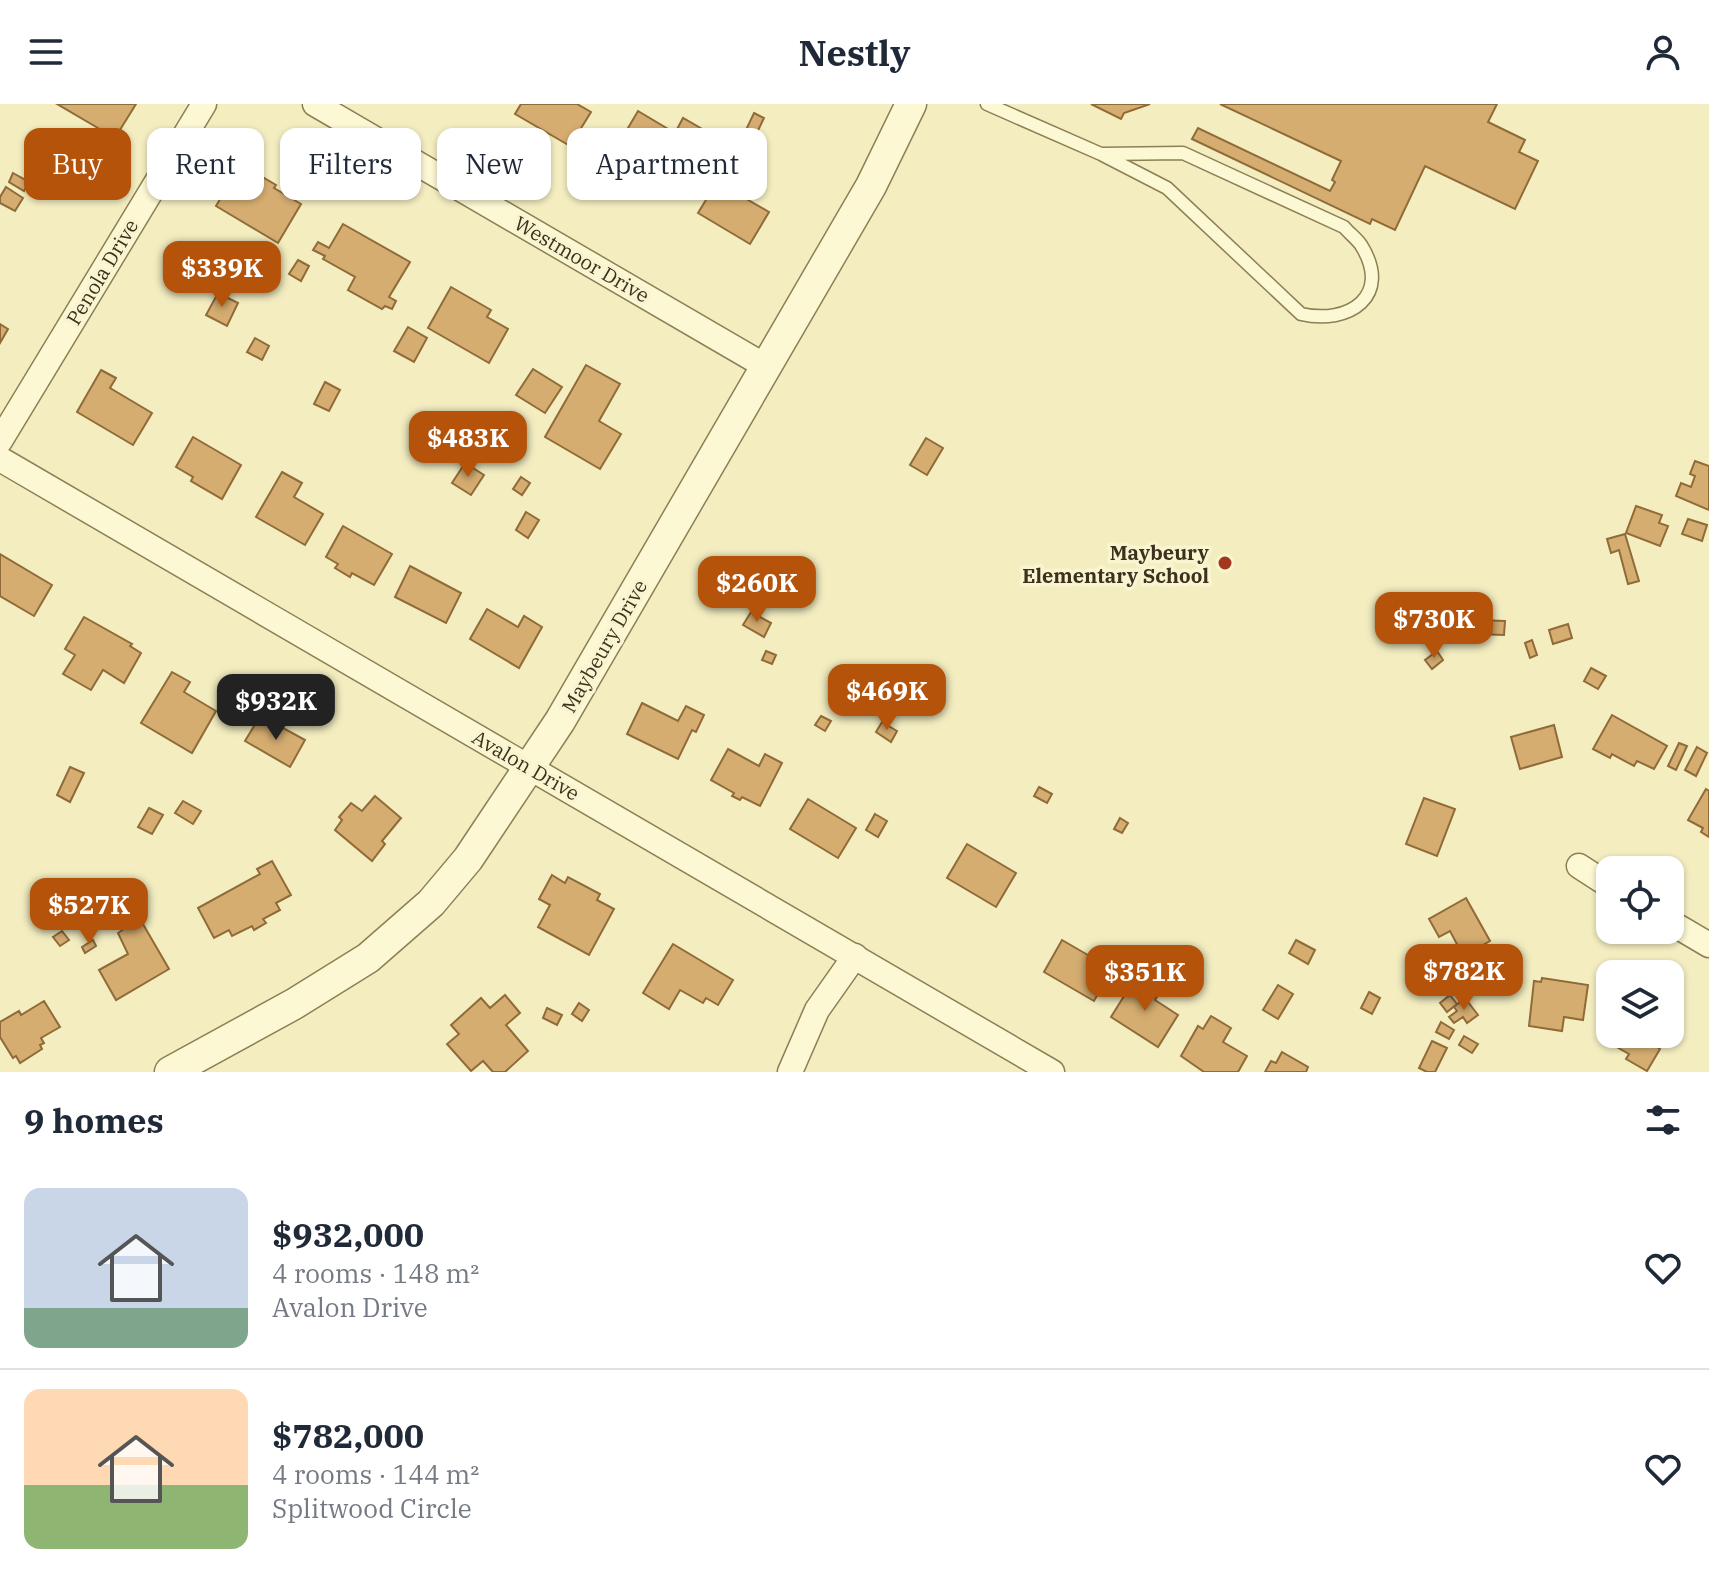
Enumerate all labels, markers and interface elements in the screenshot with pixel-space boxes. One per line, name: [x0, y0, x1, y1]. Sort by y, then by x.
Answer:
text: Nestly: [798, 29, 911, 76]
icon: menu: [24, 30, 68, 74]
icon: person: [1641, 30, 1685, 74]
chip: Buy: [24, 128, 131, 200]
chip: Rent: [147, 128, 264, 200]
chip: Filters: [280, 128, 421, 200]
chip: New: [437, 128, 551, 200]
chip: Apartment: [567, 128, 767, 200]
street label: Westmoor Drive: [510, 209, 654, 309]
street label: Penola Drive: [60, 214, 144, 330]
pin: $339K: [166, 241, 278, 309]
text: $339K: [181, 250, 263, 284]
pin: $483K: [412, 411, 524, 479]
text: $483K: [427, 420, 509, 454]
place label: Maybeury Elementary School: [1022, 539, 1210, 589]
marker: Maybeury Elementary School: [1216, 554, 1234, 572]
pin: $260K: [701, 556, 813, 624]
text: $260K: [716, 565, 798, 599]
street label: Maybeury Drive: [555, 575, 653, 717]
pin: $730K: [1378, 592, 1490, 660]
text: $730K: [1393, 601, 1475, 635]
pin: $469K: [831, 664, 943, 732]
text: $469K: [846, 673, 928, 707]
pin: $932K: [220, 674, 332, 742]
text: $932K: [235, 683, 317, 717]
street label: Avalon Drive: [467, 723, 585, 807]
map controls: [1596, 856, 1684, 1048]
button: locate: [1596, 856, 1684, 944]
pin: $527K: [33, 878, 145, 946]
text: $527K: [48, 887, 130, 921]
pin: $782K: [1408, 944, 1520, 1012]
pin: $351K: [1089, 945, 1201, 1013]
text: $782K: [1423, 953, 1505, 987]
text: $351K: [1104, 954, 1186, 988]
button: layers: [1596, 960, 1684, 1048]
text: 9 homes: [24, 1098, 164, 1142]
icon: filters: [1641, 1098, 1685, 1142]
text: $932,000: [272, 1212, 424, 1256]
icon: home: [88, 1220, 184, 1316]
icon: heart: [1641, 1246, 1685, 1290]
text: 4 rooms · 148 m²: [272, 1256, 479, 1290]
text: Avalon Drive: [272, 1290, 428, 1324]
text: $782,000: [272, 1413, 424, 1457]
icon: home: [88, 1421, 184, 1517]
icon: heart: [1641, 1447, 1685, 1491]
text: 4 rooms · 144 m²: [272, 1457, 479, 1491]
text: Splitwood Circle: [272, 1491, 472, 1525]

